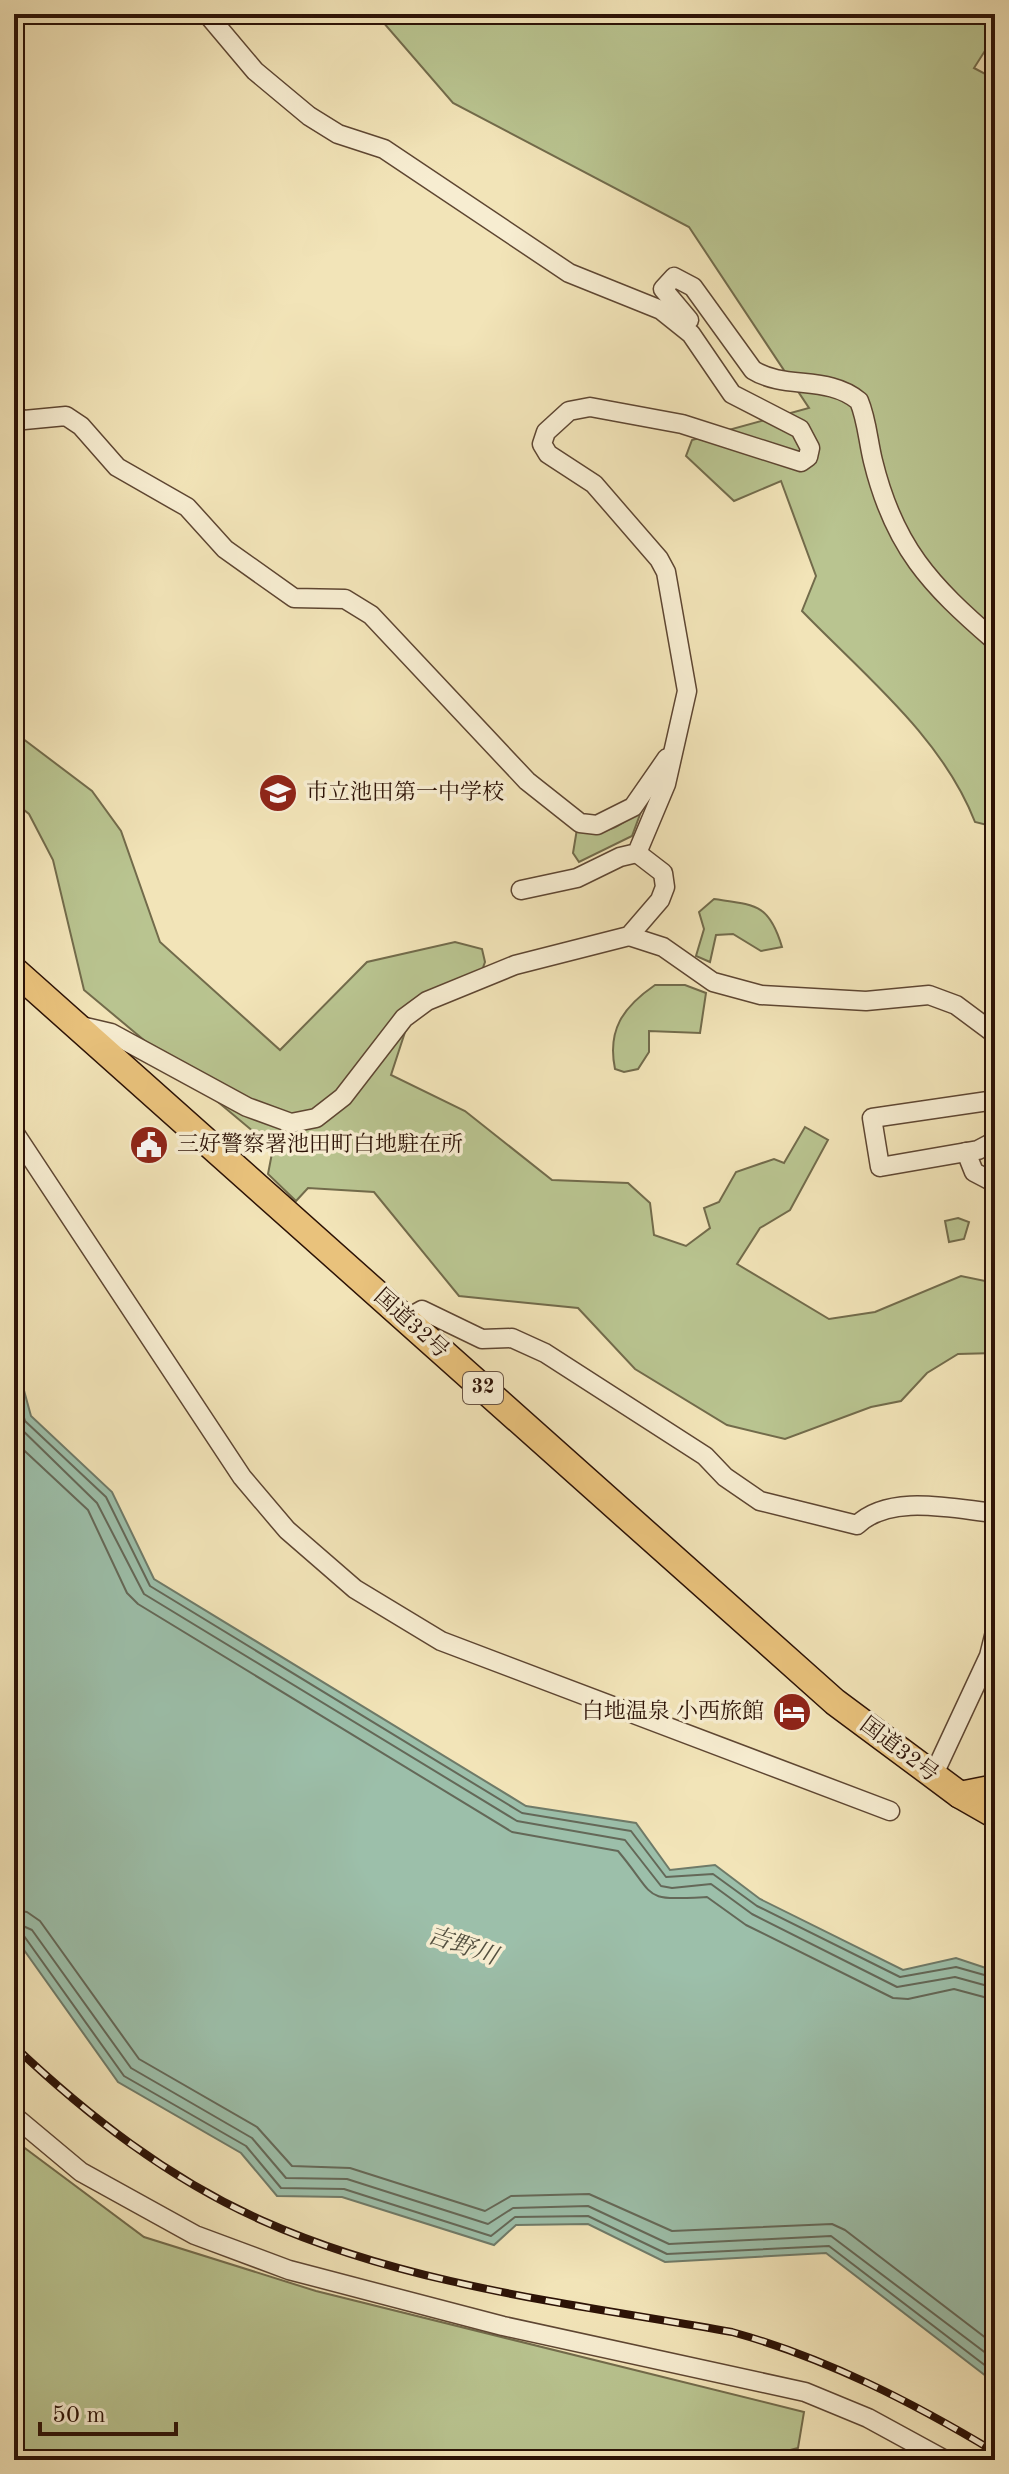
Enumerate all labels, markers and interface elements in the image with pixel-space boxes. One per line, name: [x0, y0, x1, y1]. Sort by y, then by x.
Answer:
school or university icon: 市立池田第一中学校: [257, 772, 299, 814]
place label: 市立池田第一中学校: [306, 780, 504, 804]
public building icon: 三好警察署池田町白地駐在所: [128, 1124, 170, 1166]
place label: 三好警察署池田町白地駐在所: [177, 1132, 463, 1156]
street label: 国道32号: [370, 1284, 454, 1363]
road number: 32: [463, 1372, 503, 1404]
hotel icon: 白地温泉 小西旅館: [771, 1691, 813, 1733]
place label: 白地温泉 小西旅館: [582, 1699, 764, 1723]
street label: 国道32号: [856, 1712, 943, 1786]
water label: 吉野川: [424, 1921, 504, 1971]
scale bar: [40, 2386, 176, 2436]
text: 50 m: [52, 2404, 106, 2428]

